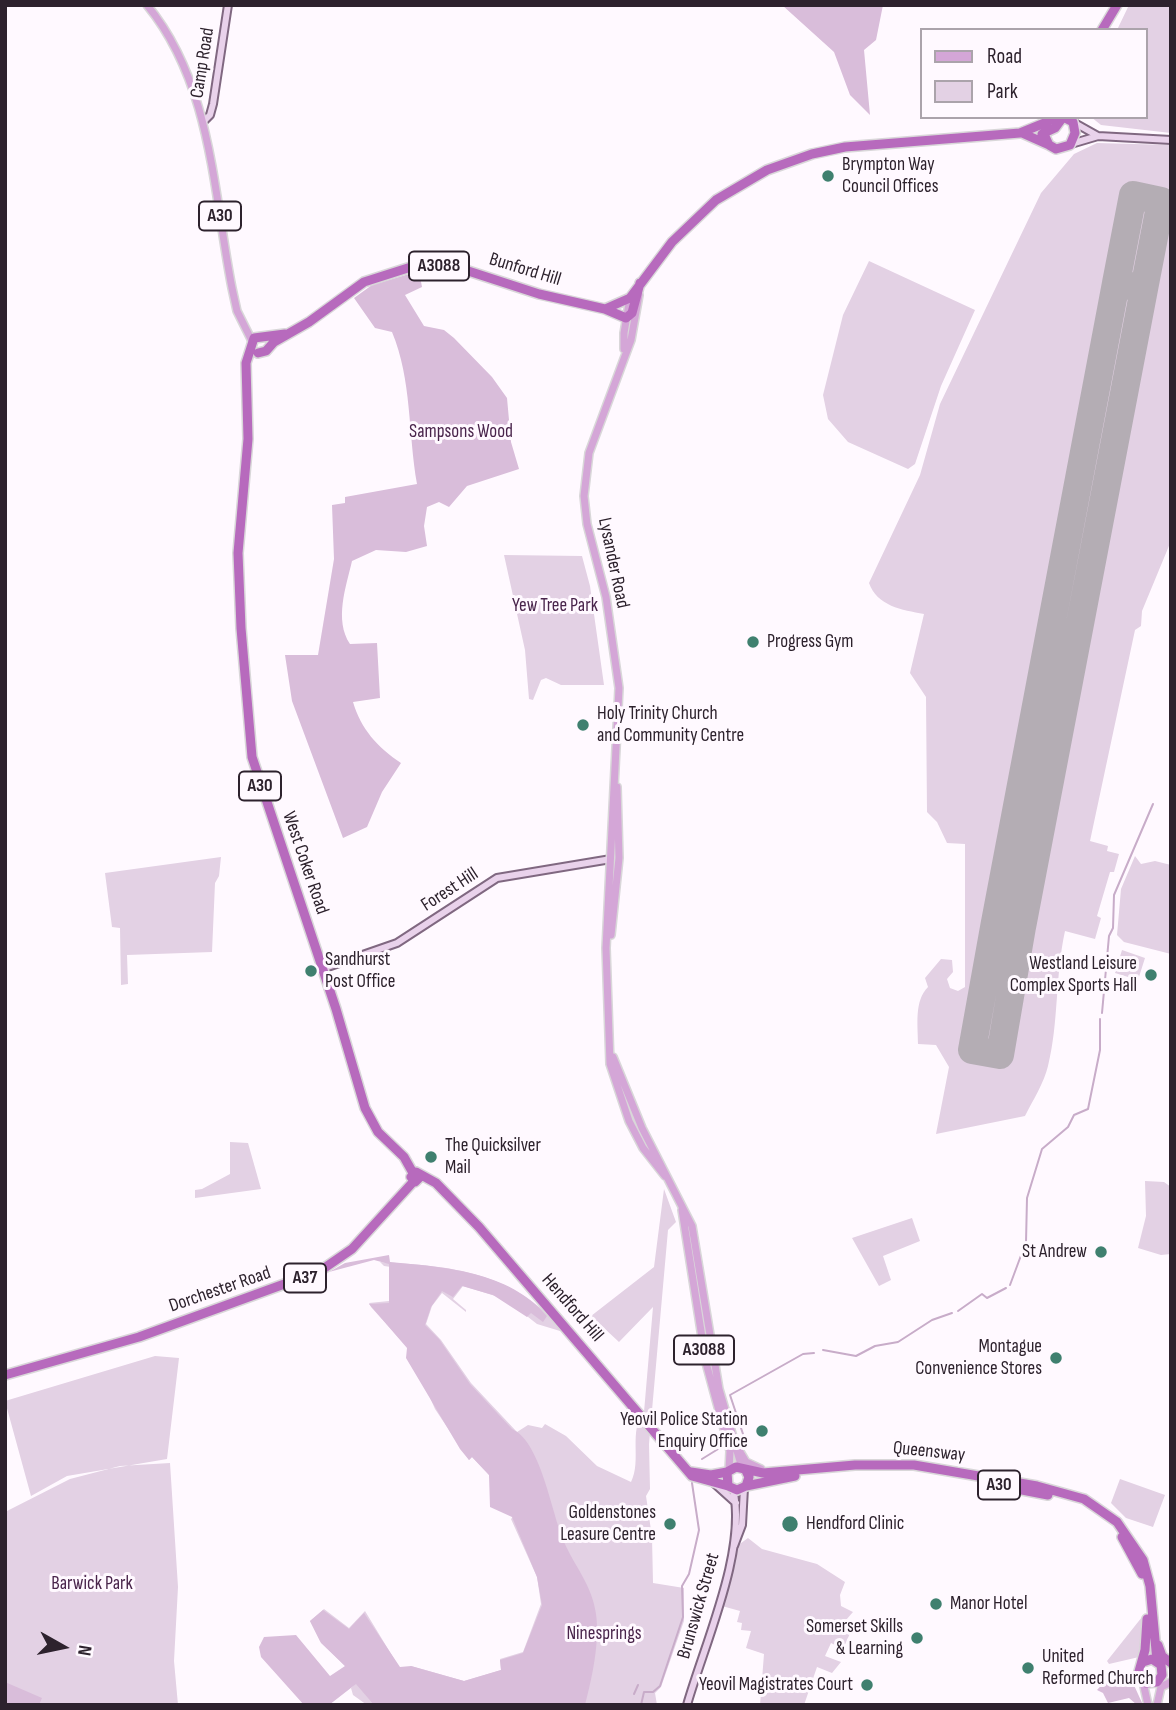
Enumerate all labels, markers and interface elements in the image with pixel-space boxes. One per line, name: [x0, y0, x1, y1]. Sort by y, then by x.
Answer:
street label: Camp Road: [186, 26, 220, 100]
legend: [920, 28, 1148, 119]
text: Road: [987, 44, 1022, 69]
text: Park: [987, 79, 1018, 104]
place label: Brympton Way Council Offices: [842, 154, 938, 198]
marker: Brympton Way Council Offices: [820, 168, 836, 184]
road number: A30: [199, 202, 241, 230]
street label: Bunford Hill: [486, 248, 564, 292]
road number: A3088: [409, 252, 469, 280]
park label: Sampsons Wood: [409, 421, 513, 443]
street label: Lysander Road: [592, 516, 634, 610]
park label: Yew Tree Park: [512, 595, 598, 617]
place label: Progress Gym: [767, 631, 854, 653]
marker: Progress Gym: [745, 634, 761, 650]
place label: Holy Trinity Church and Community Centre: [597, 703, 744, 747]
marker: Holy Trinity Church and Community Centre: [575, 717, 591, 733]
road number: A30: [239, 772, 281, 800]
street label: West Coker Road: [277, 809, 333, 917]
street label: Forest Hill: [417, 863, 483, 917]
place label: Sandhurst Post Office: [325, 949, 395, 993]
place label: Westland Leisure Complex Sports Hall: [1010, 953, 1137, 997]
marker: Sandhurst Post Office: [303, 963, 319, 979]
marker: Westland Leisure Complex Sports Hall: [1143, 967, 1159, 983]
place label: The Quicksilver Mail: [445, 1135, 541, 1179]
marker: The Quicksilver Mail: [423, 1149, 439, 1165]
place label: St Andrew: [1022, 1241, 1087, 1263]
marker: St Andrew: [1093, 1244, 1109, 1260]
street label: Dorchester Road: [166, 1262, 274, 1318]
road number: A37: [284, 1264, 326, 1293]
street label: Hendford Hill: [536, 1269, 608, 1347]
road number: A3088: [674, 1336, 734, 1364]
place label: Montague Convenience Stores: [915, 1336, 1042, 1380]
marker: Montague Convenience Stores: [1048, 1350, 1064, 1366]
place label: Yeovil Police Station Enquiry Office: [620, 1409, 748, 1453]
marker: Yeovil Police Station Enquiry Office: [754, 1423, 770, 1439]
street label: Queensway: [892, 1437, 966, 1467]
road number: A30: [978, 1470, 1020, 1500]
place label: Goldenstones Leasure Centre: [560, 1502, 656, 1546]
place label: Hendford Clinic: [806, 1513, 904, 1535]
marker: Hendford Clinic: [780, 1514, 800, 1534]
marker: Goldenstones Leasure Centre: [662, 1516, 678, 1532]
street label: Brunswick Street: [673, 1550, 725, 1662]
park label: Barwick Park: [51, 1573, 133, 1595]
place label: Manor Hotel: [950, 1593, 1027, 1615]
marker: Manor Hotel: [928, 1596, 944, 1612]
north arrow: [28, 1612, 98, 1682]
place label: Somerset Skills & Learning: [806, 1616, 903, 1660]
park label: Ninesprings: [566, 1623, 642, 1645]
marker: Somerset Skills & Learning: [909, 1630, 925, 1646]
text: N: [72, 1644, 96, 1657]
place label: United Reformed Church: [1042, 1646, 1154, 1690]
marker: United Reformed Church: [1020, 1660, 1036, 1676]
place label: Yeovil Magistrates Court: [699, 1674, 853, 1696]
marker: Yeovil Magistrates Court: [859, 1677, 875, 1693]

